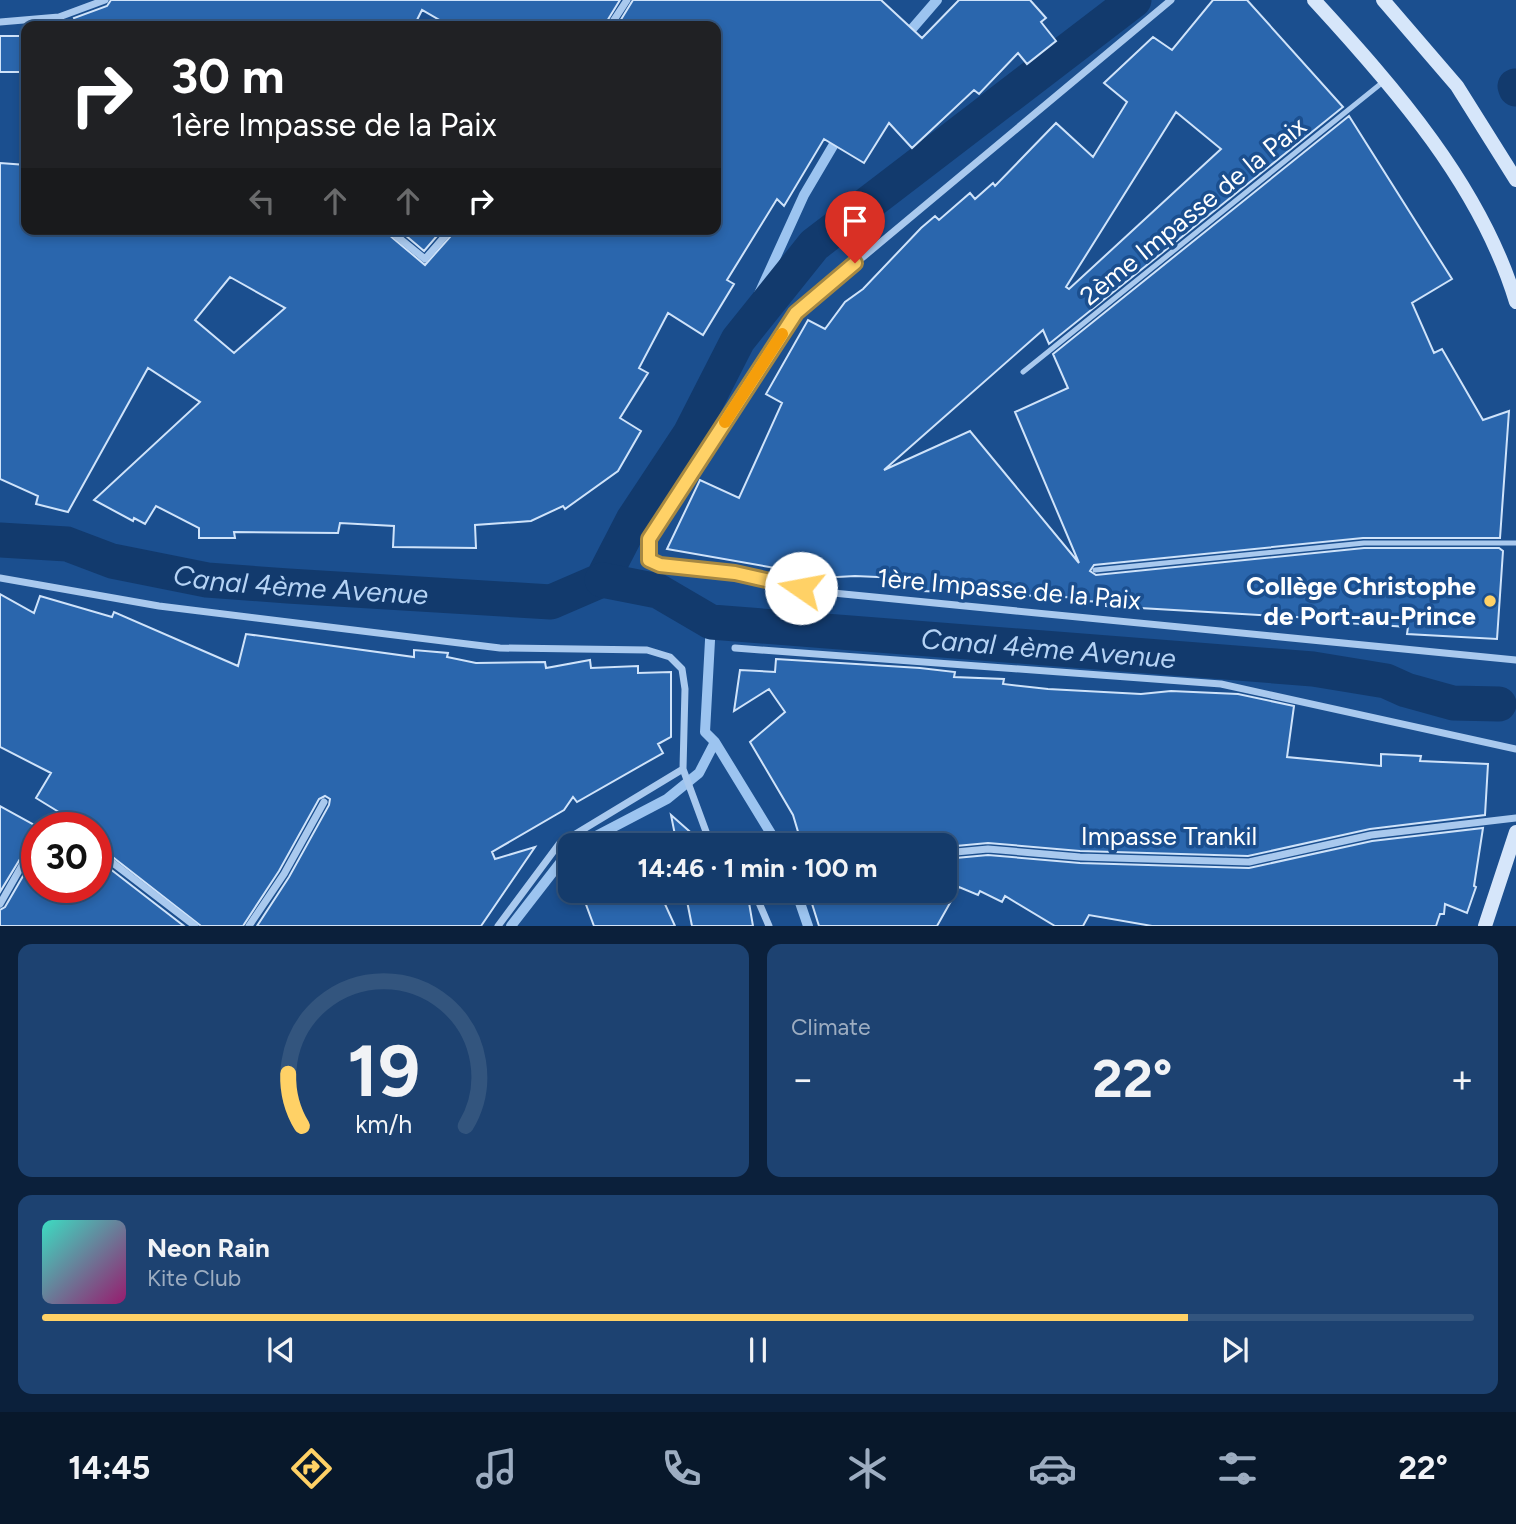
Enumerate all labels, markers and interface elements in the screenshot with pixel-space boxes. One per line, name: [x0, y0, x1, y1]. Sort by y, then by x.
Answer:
text: 30 m: [171, 46, 284, 105]
icon: right: [56, 49, 147, 140]
text: 1ère Impasse de la Paix: [171, 106, 497, 144]
street label: 2ème Impasse de la Paix: [1073, 109, 1313, 312]
icon: left: [243, 182, 281, 220]
icon: ahead: [316, 182, 354, 220]
icon: ahead: [389, 182, 427, 220]
icon: right: [462, 182, 500, 220]
pin: [825, 191, 885, 263]
icon: arrive: [836, 202, 874, 240]
position arrow: [764, 551, 838, 625]
water label: Canal 4ème Avenue: [170, 557, 429, 611]
street label: 1ère Impasse de la Paix: [876, 562, 1143, 617]
place label: Collège Christophe de Port-au-Prince: [1246, 570, 1476, 632]
marker: Collège Christophe de Port-au-Prince: [1482, 593, 1498, 609]
water label: Canal 4ème Avenue: [920, 621, 1177, 675]
speed limit sign: 30: [21, 812, 112, 903]
street label: Impasse Trankil: [1081, 820, 1257, 852]
text: 14:46 · 1 min · 100 m: [637, 852, 878, 884]
text: Climate: [791, 1013, 870, 1041]
text: 19: [347, 1028, 420, 1115]
text: 22°: [1093, 1048, 1172, 1110]
text: −: [791, 1056, 815, 1102]
text: +: [1450, 1056, 1474, 1102]
text: km/h: [355, 1109, 412, 1139]
text: Neon Rain: [147, 1232, 270, 1264]
text: Kite Club: [147, 1264, 241, 1292]
icon: previous: [262, 1331, 300, 1369]
icon: pause: [739, 1331, 777, 1369]
icon: next: [1216, 1331, 1254, 1369]
icon: directions: [287, 1444, 336, 1493]
icon: music: [472, 1444, 521, 1493]
icon: phone: [657, 1444, 706, 1493]
icon: climate: [843, 1444, 892, 1493]
icon: car: [1028, 1444, 1077, 1493]
icon: filters: [1213, 1444, 1262, 1493]
text: 14:45: [68, 1449, 150, 1487]
text: 22°: [1399, 1449, 1448, 1487]

